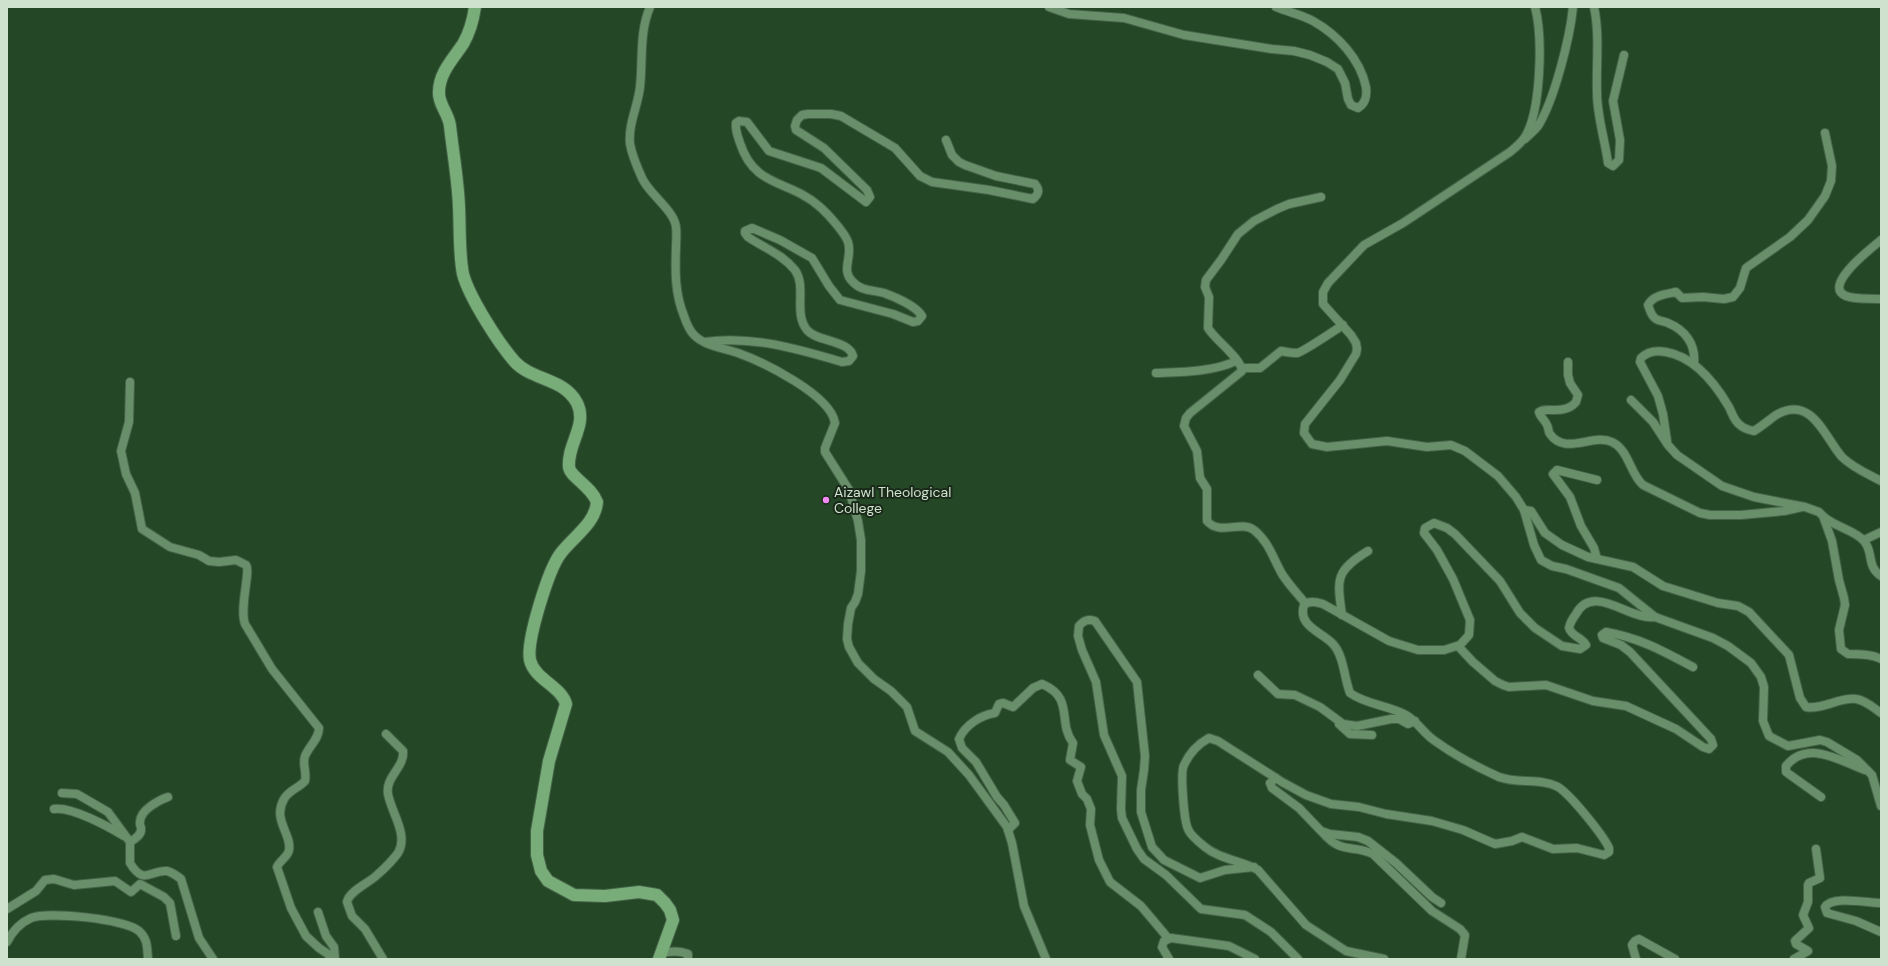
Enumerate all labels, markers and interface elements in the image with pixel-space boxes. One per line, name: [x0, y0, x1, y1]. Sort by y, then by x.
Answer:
place label: Aizawl Theological College: [834, 483, 951, 517]
marker: Aizawl Theological College: [821, 495, 831, 505]

